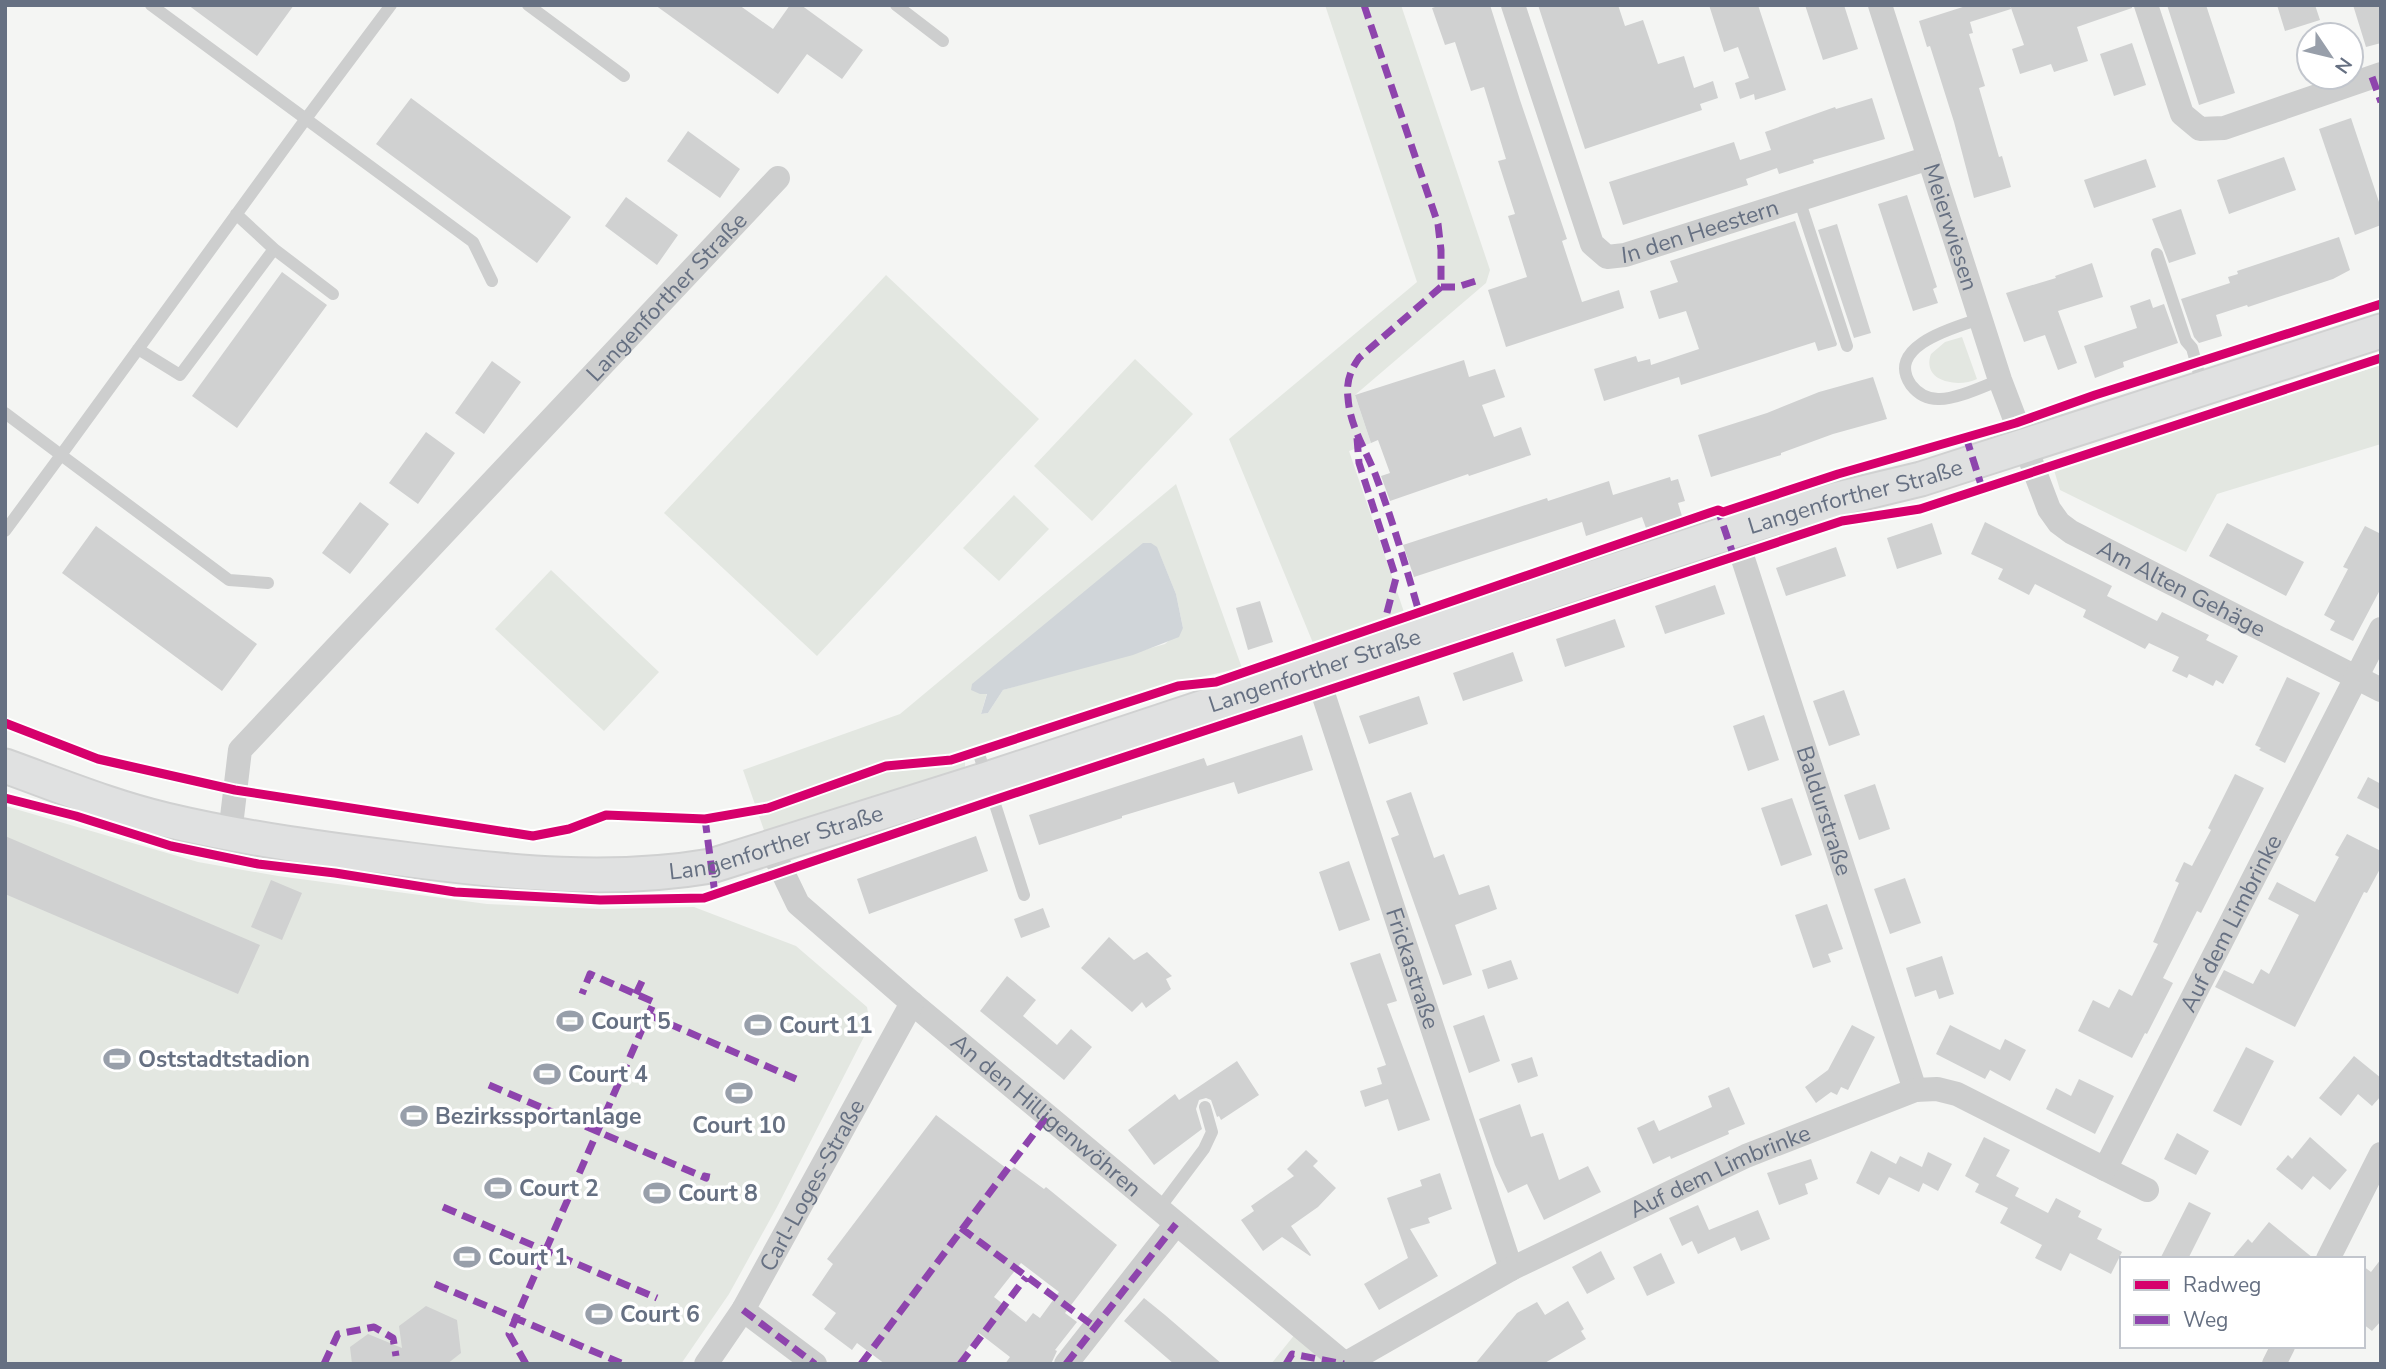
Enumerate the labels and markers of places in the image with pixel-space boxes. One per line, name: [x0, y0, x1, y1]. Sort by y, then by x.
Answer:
sports icon: Court 5: [555, 1006, 585, 1036]
place label: Court 5: [591, 1006, 671, 1037]
sports icon: Court 11: [743, 1010, 773, 1040]
place label: Court 11: [779, 1010, 873, 1041]
sports icon: Oststadtstadion: [102, 1044, 132, 1074]
place label: Oststadtstadion: [138, 1044, 310, 1075]
sports icon: Court 4: [532, 1059, 562, 1089]
place label: Court 4: [568, 1059, 648, 1090]
sports icon: Court 10: [724, 1078, 754, 1108]
sports icon: Bezirkssportanlage: [399, 1101, 429, 1131]
place label: Bezirkssportanlage: [435, 1101, 641, 1132]
place label: Court 10: [692, 1110, 786, 1141]
sports icon: Court 2: [483, 1173, 513, 1203]
place label: Court 2: [519, 1173, 599, 1204]
sports icon: Court 8: [642, 1178, 672, 1208]
place label: Court 8: [678, 1178, 758, 1209]
sports icon: Court 1: [452, 1242, 482, 1272]
place label: Court 1: [488, 1242, 568, 1273]
sports icon: Court 6: [584, 1299, 614, 1329]
place label: Court 6: [620, 1299, 700, 1330]

